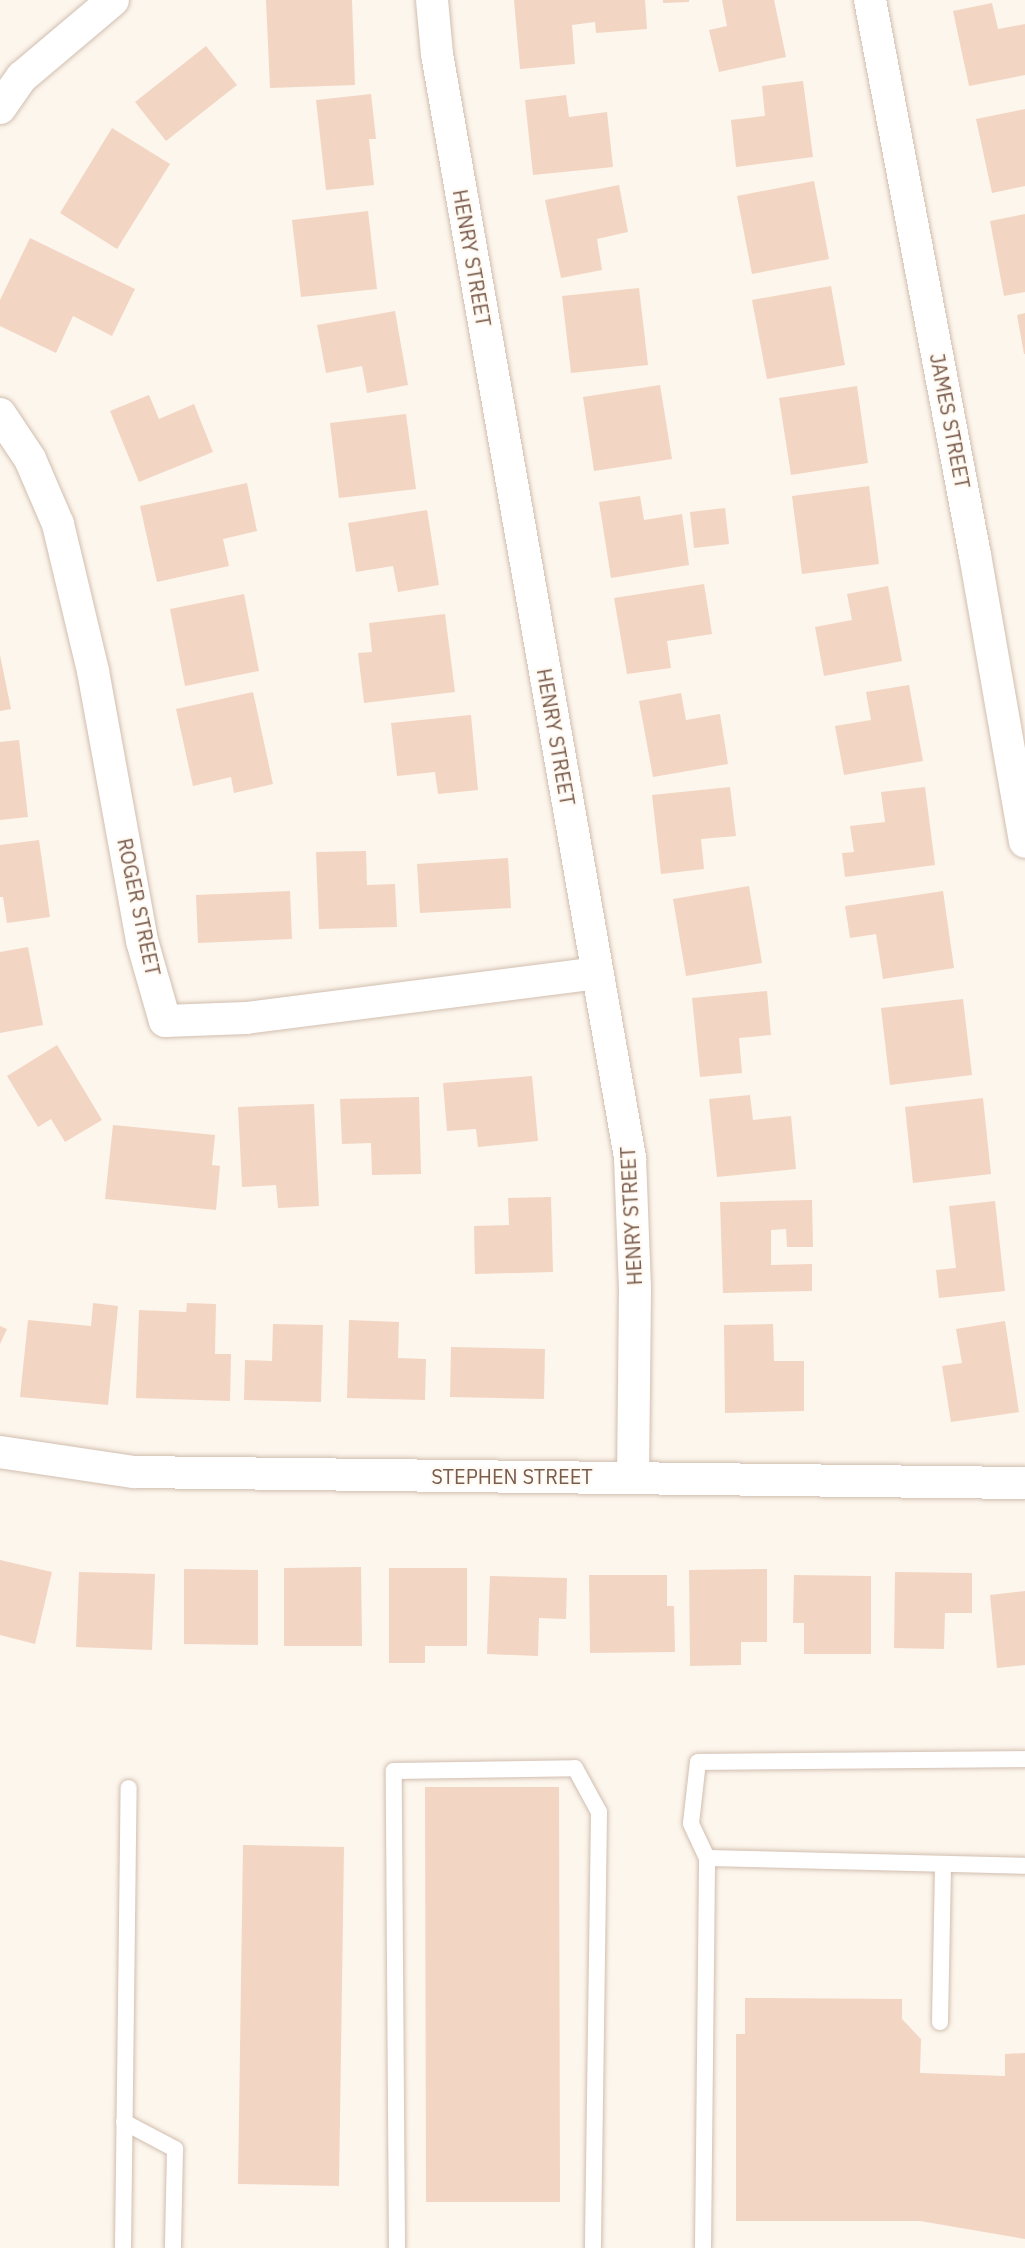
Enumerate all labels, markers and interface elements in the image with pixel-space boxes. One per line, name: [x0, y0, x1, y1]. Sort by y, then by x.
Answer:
street label: HENRY STREET: [448, 187, 496, 329]
street label: JAMES STREET: [925, 351, 975, 491]
street label: HENRY STREET: [532, 666, 580, 808]
street label: ROGER STREET: [113, 836, 165, 978]
street label: HENRY STREET: [615, 1146, 647, 1286]
street label: STEPHEN STREET: [431, 1464, 593, 1488]

